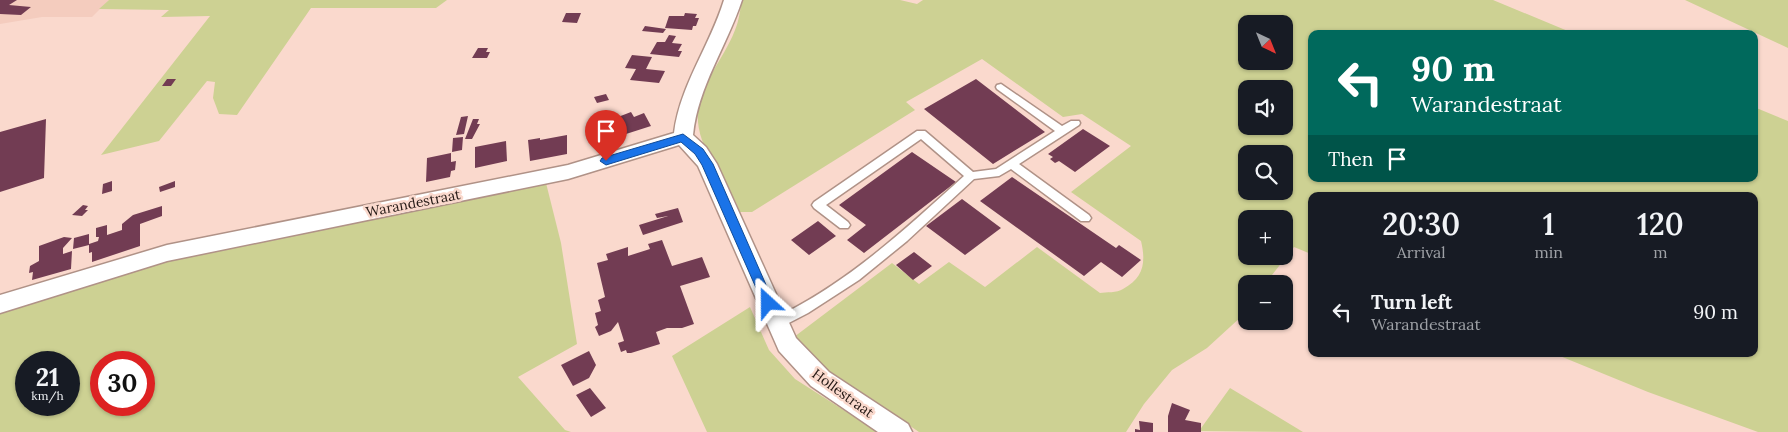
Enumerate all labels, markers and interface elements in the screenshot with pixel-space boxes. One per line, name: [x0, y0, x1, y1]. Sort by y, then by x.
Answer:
north arrow: [1238, 15, 1292, 70]
map controls: [1238, 15, 1293, 330]
text: 90 m: [1411, 46, 1495, 91]
icon: left: [1328, 50, 1393, 115]
button: sound: [1238, 80, 1293, 135]
text: Warandestraat: [1411, 90, 1562, 118]
pin: [585, 110, 627, 161]
icon: arrive: [592, 117, 620, 145]
button: search: [1238, 145, 1293, 200]
icon: arrive: [1383, 145, 1411, 173]
text: Then: [1328, 147, 1373, 171]
street label: Warandestraat: [364, 185, 462, 221]
text: 20:30: [1382, 205, 1460, 243]
text: 1: [1543, 205, 1555, 243]
text: 120: [1637, 205, 1684, 243]
button: +: [1238, 210, 1293, 265]
text: Arrival: [1397, 242, 1446, 262]
text: min: [1534, 242, 1563, 262]
text: m: [1653, 242, 1668, 262]
button: −: [1238, 275, 1293, 330]
position arrow: [741, 276, 793, 328]
text: Turn left: [1371, 290, 1452, 314]
icon: left: [1328, 298, 1356, 326]
text: 90 m: [1693, 300, 1738, 324]
text: Warandestraat: [1371, 314, 1481, 334]
speed limit sign: 30: [90, 351, 155, 416]
text: 21: [36, 361, 59, 393]
street label: Hollestraat: [809, 365, 878, 422]
text: km/h: [31, 388, 64, 403]

